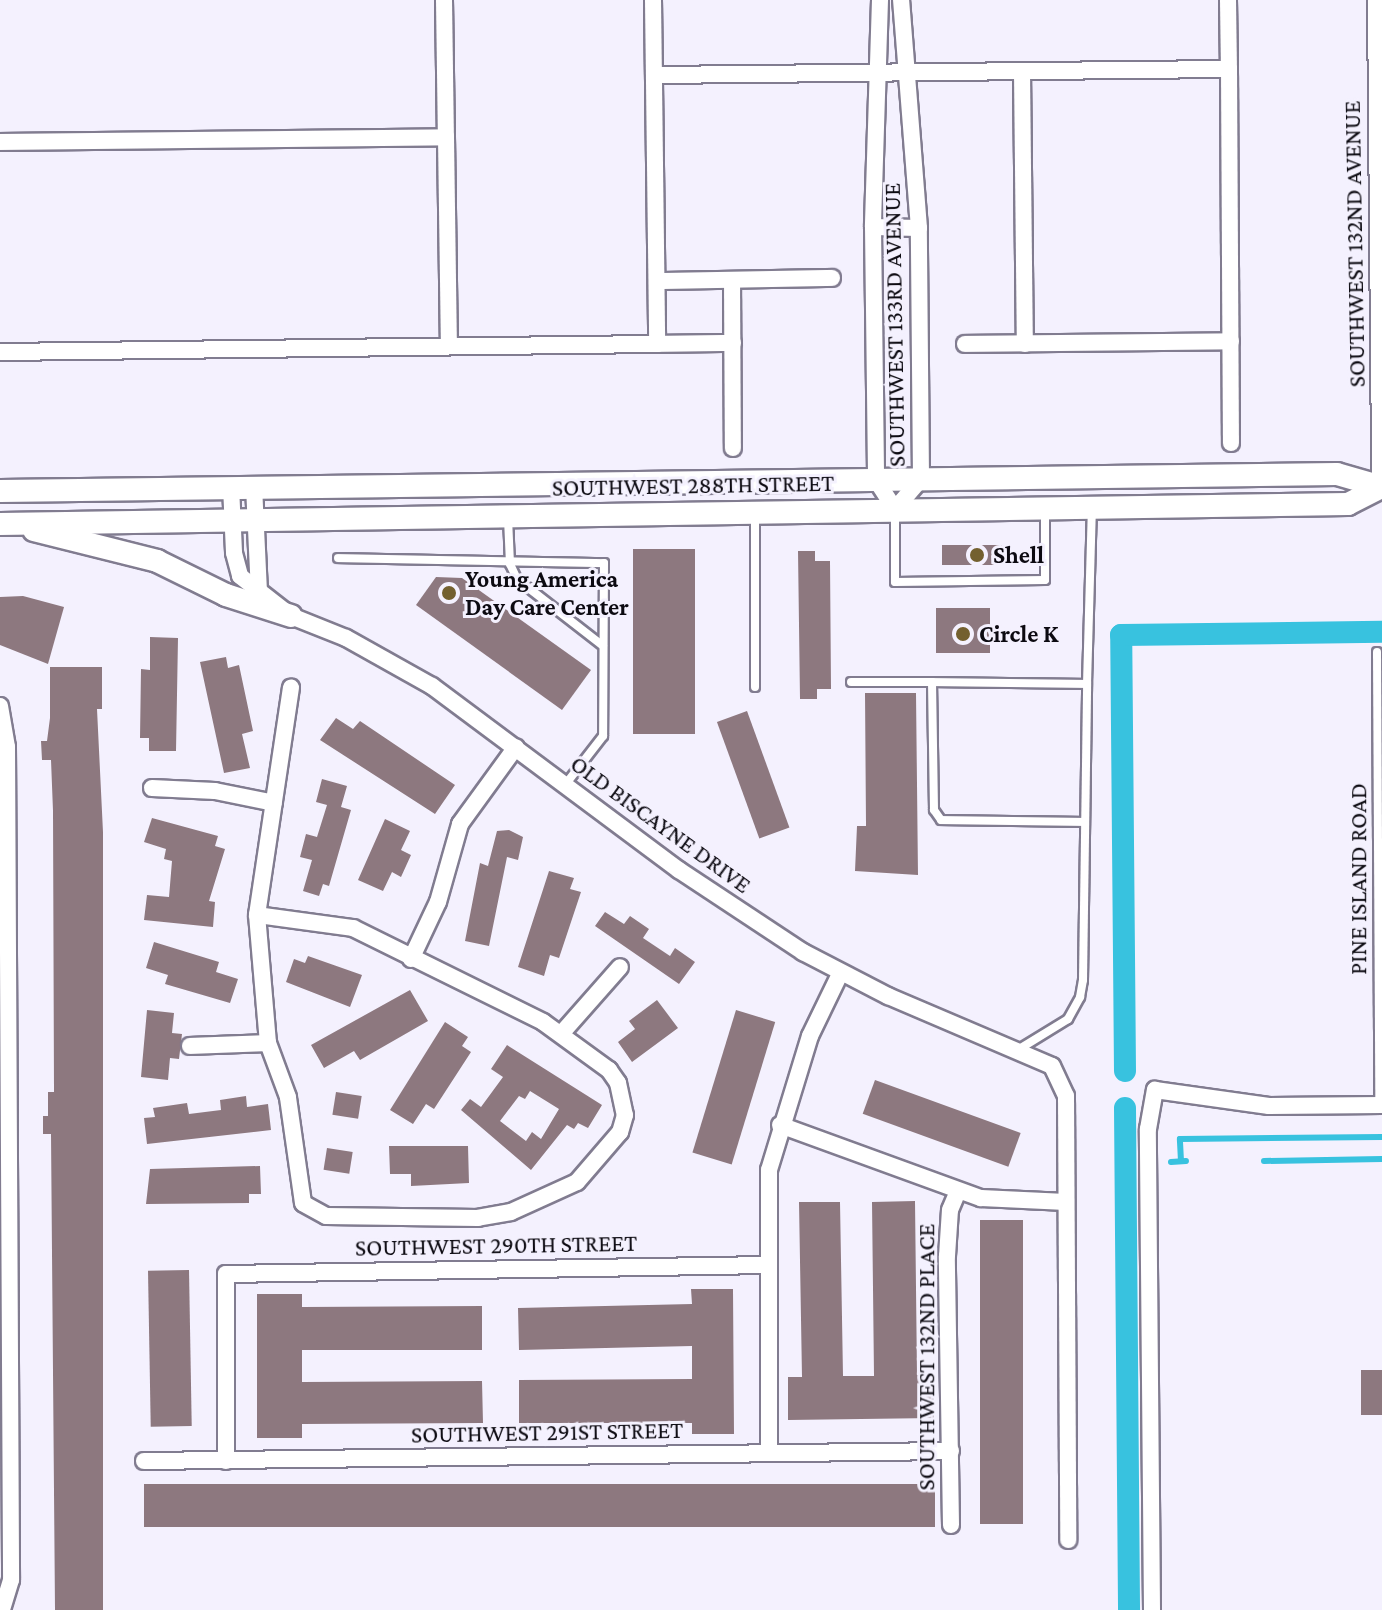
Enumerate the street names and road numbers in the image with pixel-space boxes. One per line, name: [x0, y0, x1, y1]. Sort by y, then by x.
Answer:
street label: SOUTHWEST 132ND AVENUE: [1337, 100, 1371, 388]
street label: SOUTHWEST 133RD AVENUE: [877, 183, 911, 467]
street label: SOUTHWEST 288TH STREET: [552, 468, 834, 502]
street label: OLD BISCAYNE DRIVE: [565, 749, 757, 899]
street label: PINE ISLAND ROAD: [1344, 783, 1372, 975]
street label: SOUTHWEST 132ND PLACE: [912, 1223, 940, 1491]
street label: SOUTHWEST 290TH STREET: [355, 1228, 637, 1262]
street label: SOUTHWEST 291ST STREET: [411, 1415, 683, 1449]

